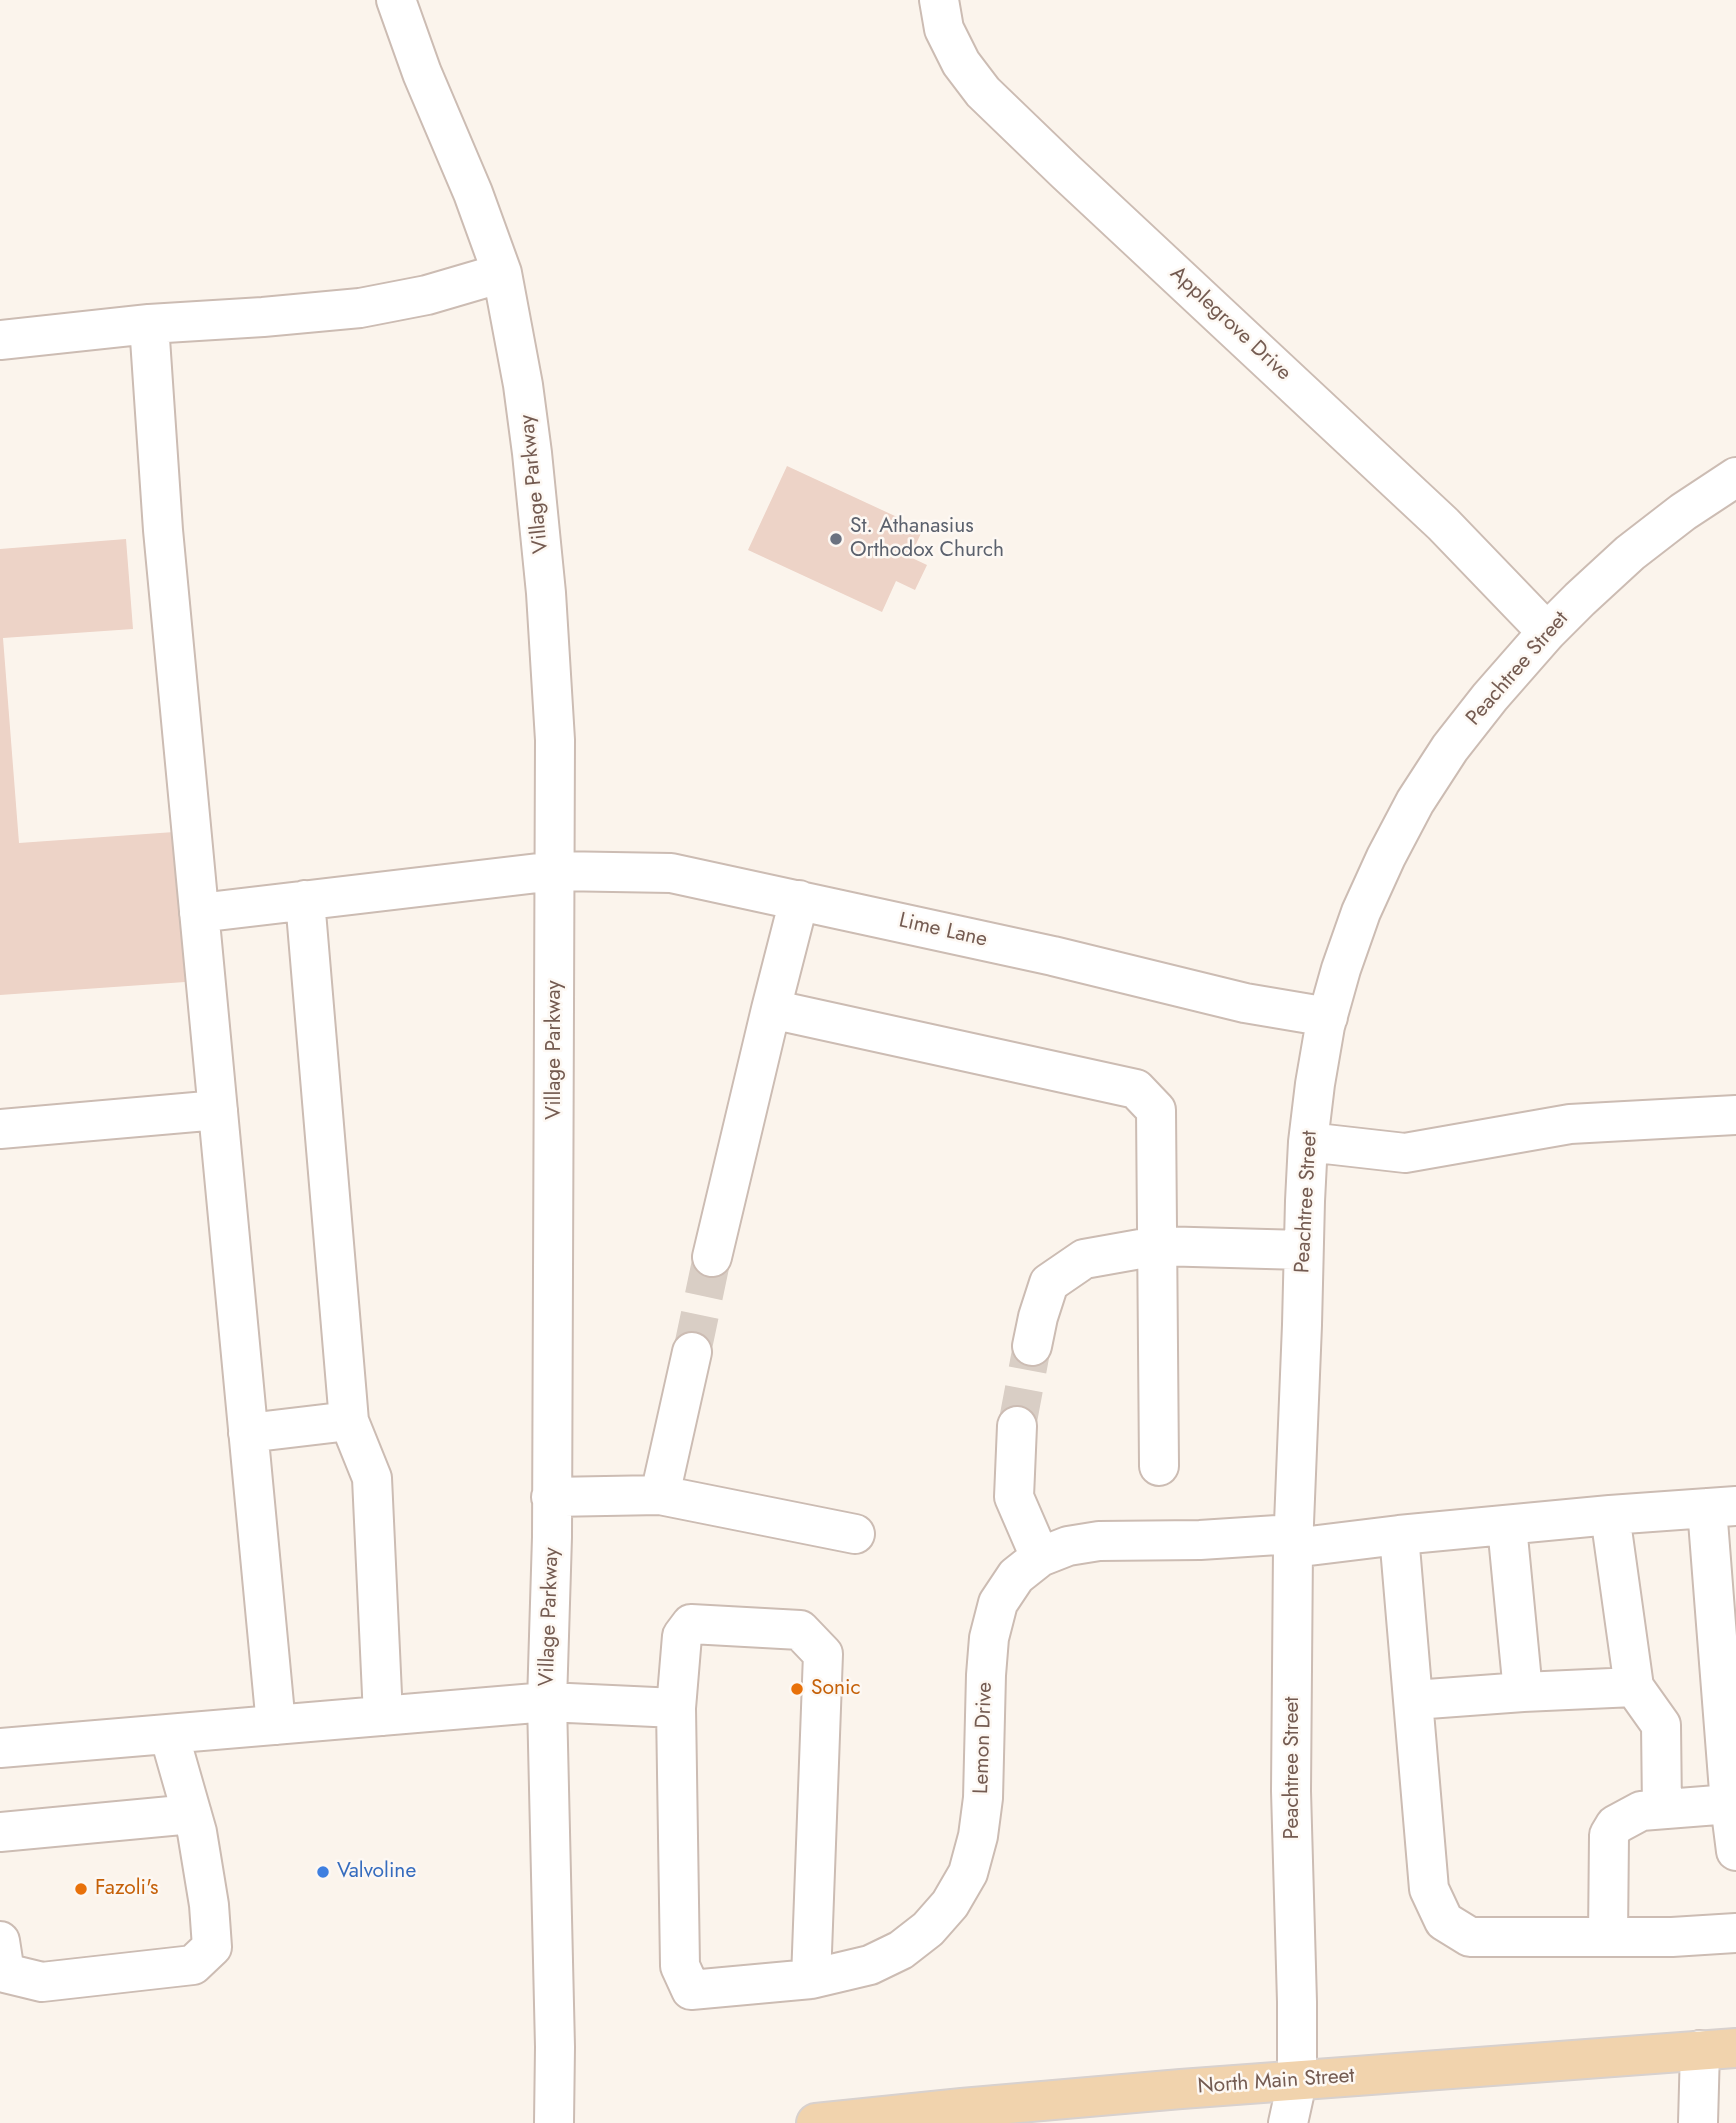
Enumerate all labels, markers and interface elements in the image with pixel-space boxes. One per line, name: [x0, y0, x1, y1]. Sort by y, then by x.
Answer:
street label: Applegrove Drive: [1164, 262, 1296, 386]
street label: Village Parkway: [515, 413, 555, 555]
place label: St. Athanasius Orthodox Church: [850, 514, 1004, 564]
marker: St. Athanasius Orthodox Church: [828, 531, 844, 547]
street label: Peachtree Street: [1462, 607, 1574, 731]
street label: Lime Lane: [896, 909, 990, 953]
street label: Village Parkway: [542, 980, 568, 1120]
street label: Peachtree Street: [1291, 1130, 1323, 1274]
street label: Village Parkway: [535, 1547, 565, 1687]
place label: Sonic: [811, 1676, 860, 1702]
marker: Sonic: [789, 1681, 805, 1697]
street label: Lemon Drive: [969, 1682, 999, 1794]
street label: Peachtree Street: [1280, 1697, 1306, 1839]
place label: Valvoline: [337, 1859, 416, 1885]
marker: Valvoline: [315, 1864, 331, 1880]
place label: Fazoli's: [95, 1876, 158, 1902]
marker: Fazoli's: [73, 1881, 89, 1897]
street label: North Main Street: [1197, 2064, 1355, 2100]

